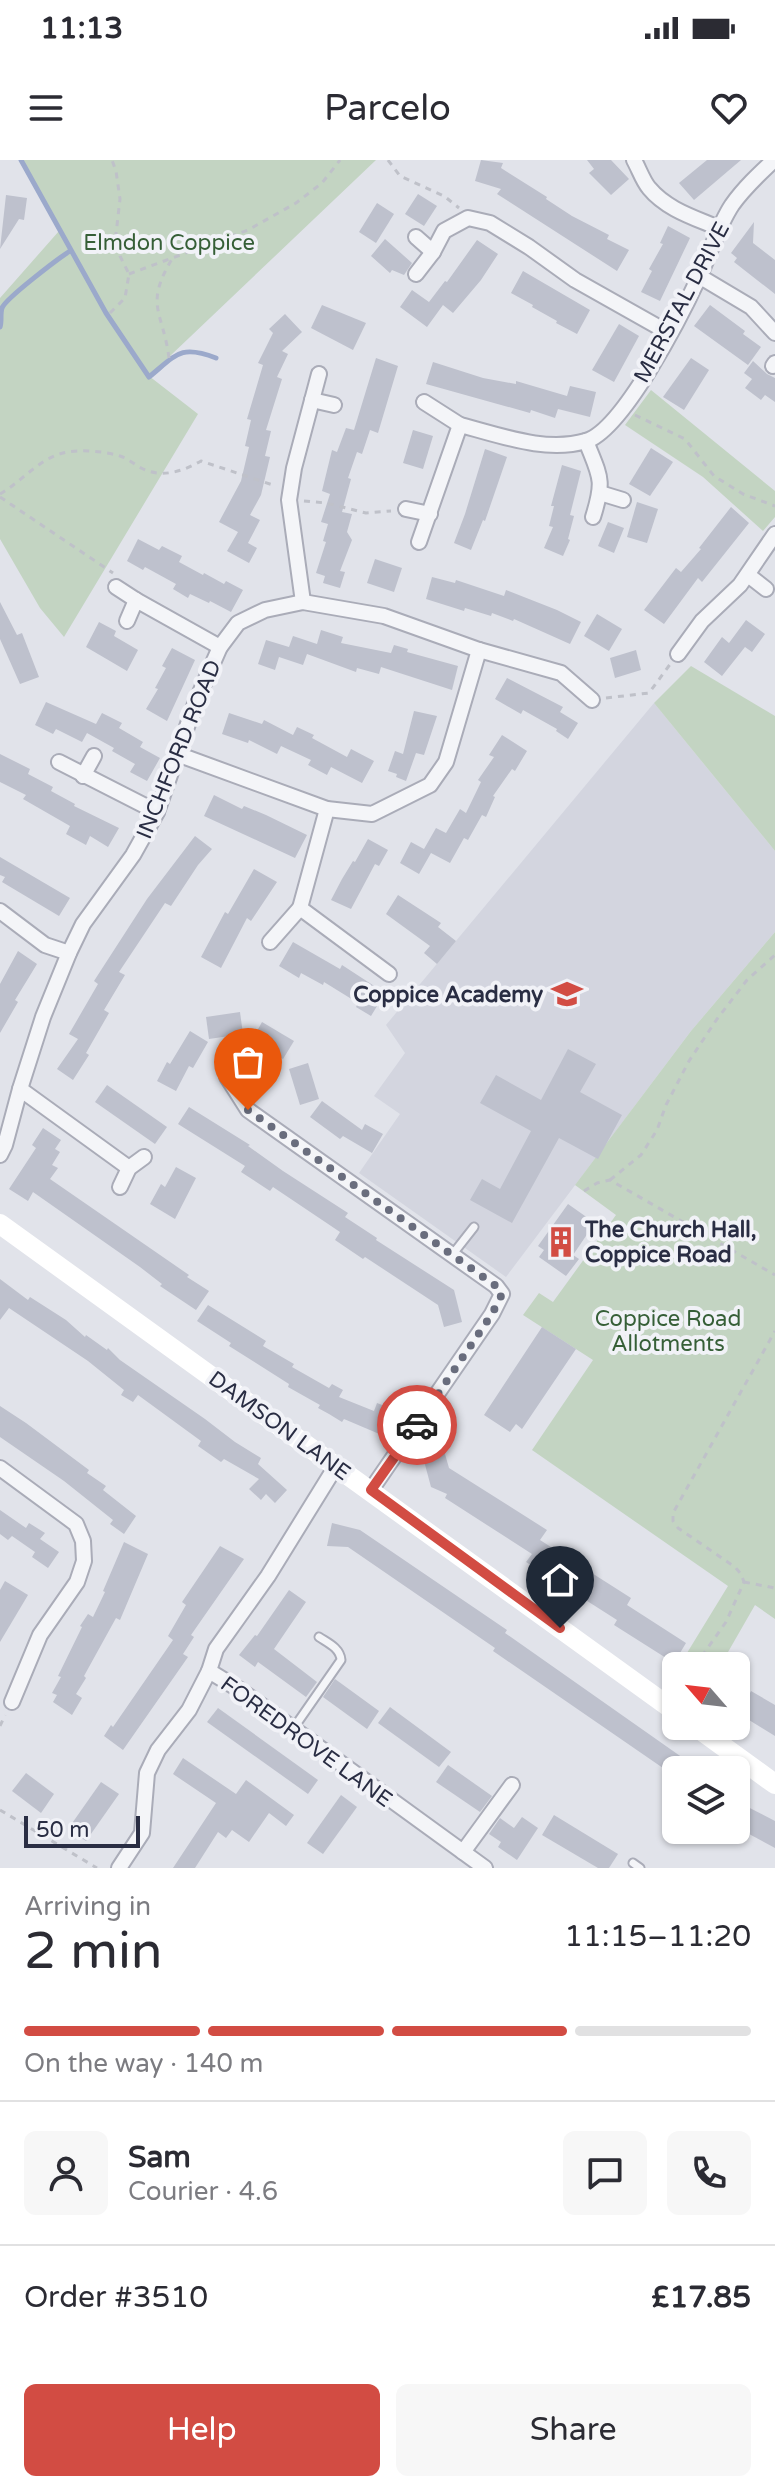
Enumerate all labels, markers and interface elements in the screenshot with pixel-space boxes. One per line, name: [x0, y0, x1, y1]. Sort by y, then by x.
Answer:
text: 11:13: [40, 10, 123, 47]
icon: menu: [24, 86, 68, 130]
icon: heart: [707, 86, 751, 130]
text: Parcelo: [324, 87, 451, 130]
street label: MERSTAL DRIVE: [629, 218, 735, 387]
park label: Elmdon Coppice: [83, 230, 255, 256]
street label: INCHFORD ROAD: [131, 656, 227, 843]
school or university icon: Coppice Academy: [550, 977, 584, 1011]
place label: Coppice Academy: [353, 982, 543, 1008]
pin: [214, 1028, 282, 1110]
icon: bag: [226, 1040, 270, 1084]
place label: The Church Hall, Coppice Road: [584, 1217, 756, 1268]
building icon: The Church Hall, Coppice Road: [544, 1225, 578, 1259]
park label: Coppice Road Allotments: [595, 1306, 741, 1357]
street label: DAMSON LANE: [203, 1366, 355, 1486]
courier: [377, 1385, 457, 1465]
icon: car: [395, 1403, 439, 1447]
pin: [526, 1546, 594, 1628]
icon: home: [538, 1558, 582, 1602]
north arrow: [662, 1652, 750, 1740]
map controls: [662, 1652, 750, 1844]
street label: FOREDROVE LANE: [216, 1671, 397, 1813]
button: layers: [662, 1756, 750, 1844]
scale bar: [24, 1812, 140, 1848]
text: 50 m: [36, 1817, 90, 1843]
text: Arriving in: [24, 1891, 151, 1922]
text: 11:15–11:20: [564, 1918, 751, 1955]
text: 2 min: [24, 1920, 163, 1983]
text: On the way · 140 m: [24, 2048, 263, 2079]
button: person: [24, 2131, 108, 2215]
button: chat: [563, 2131, 647, 2215]
button: phone: [667, 2131, 751, 2215]
text: Sam: [128, 2139, 191, 2176]
text: Courier · 4.6: [128, 2176, 278, 2207]
text: Order #3510: [24, 2279, 208, 2316]
text: £17.85: [651, 2279, 751, 2316]
button: Help: [24, 2384, 380, 2476]
button: Share: [396, 2384, 751, 2476]

